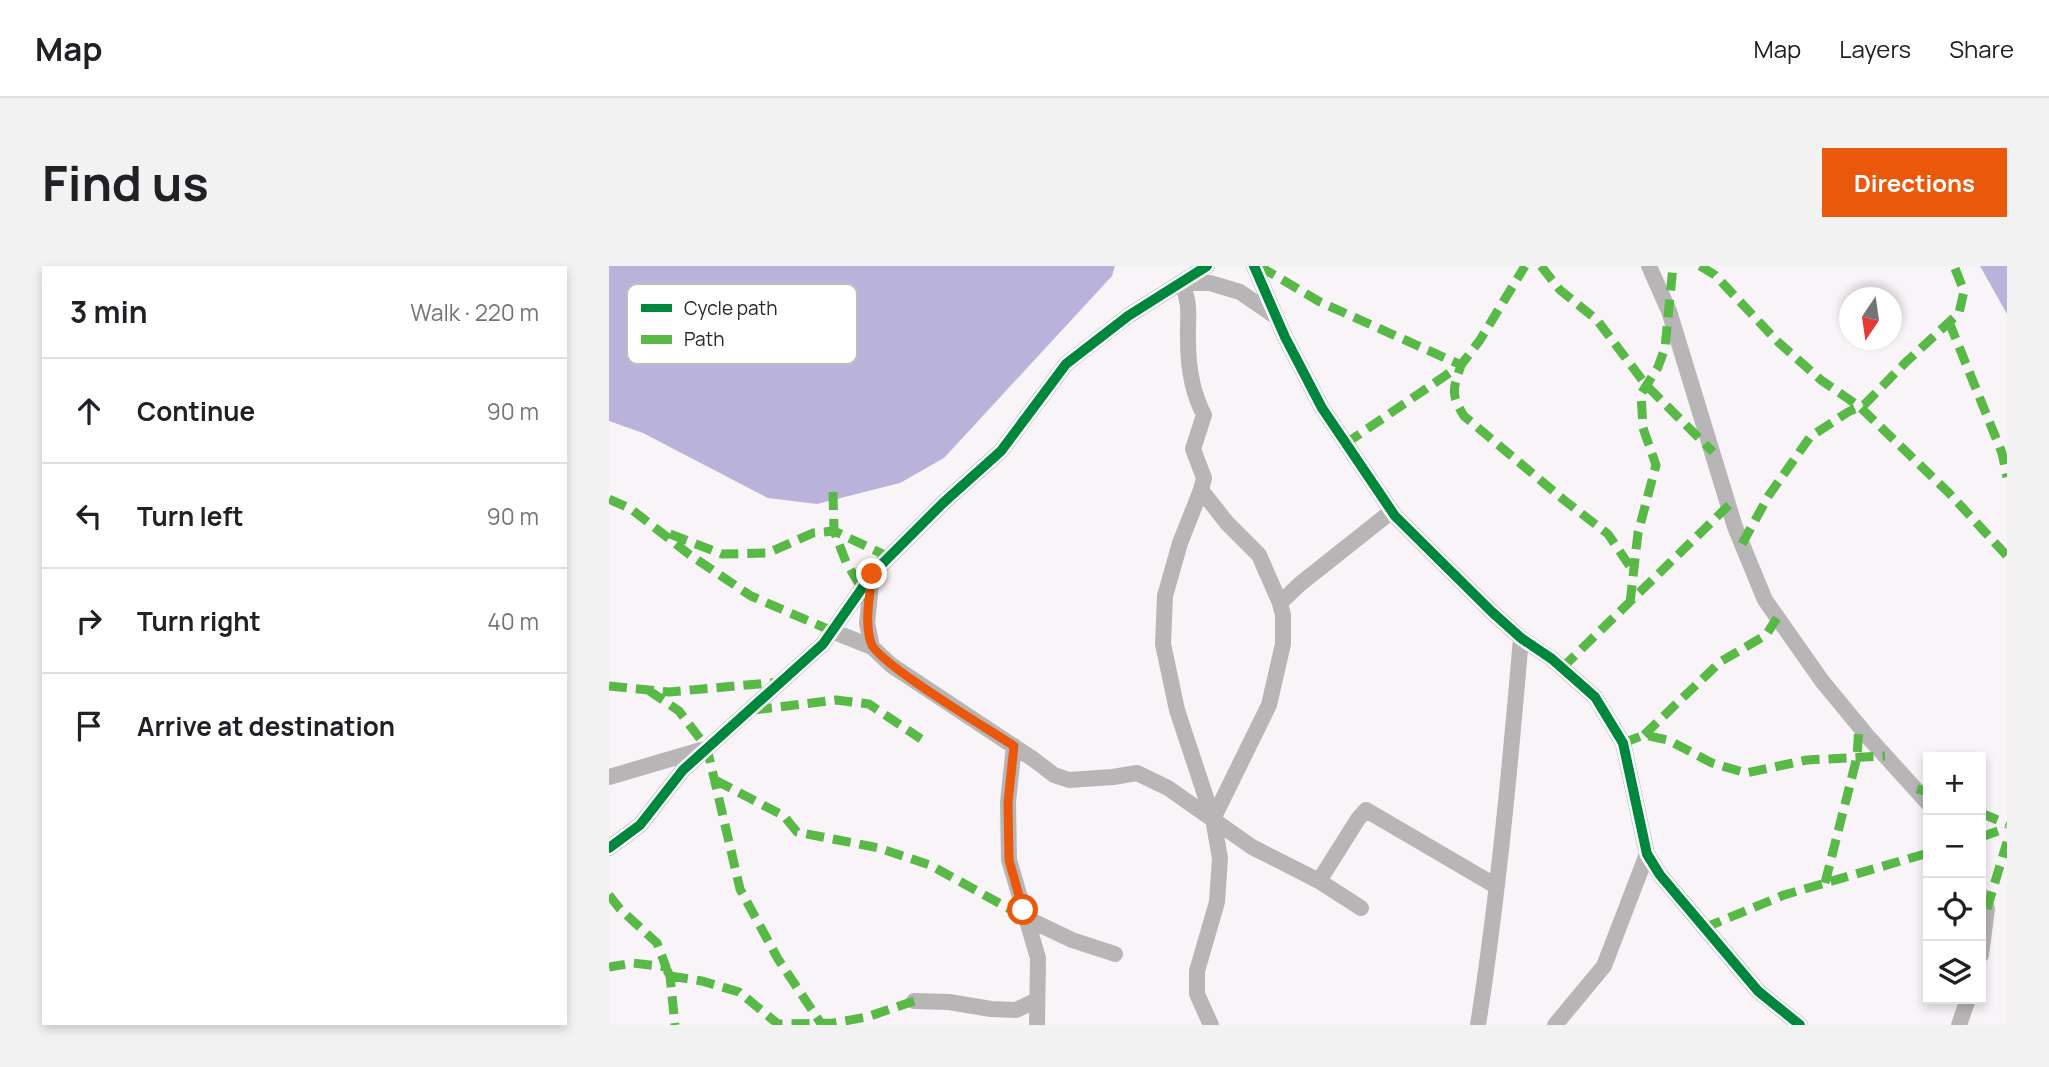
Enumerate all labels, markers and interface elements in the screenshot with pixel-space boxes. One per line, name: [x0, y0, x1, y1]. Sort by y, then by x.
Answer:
text: Map: [35, 26, 103, 71]
text: Map: [1754, 32, 1801, 65]
text: Layers: [1839, 32, 1911, 65]
text: Share: [1949, 32, 2014, 65]
button: Directions: [1822, 148, 2007, 217]
text: Find us: [42, 149, 209, 216]
legend: [627, 284, 857, 364]
north arrow: [1839, 287, 1902, 350]
text: 3 min: [70, 291, 148, 332]
text: Cycle path: [684, 295, 778, 321]
text: Walk · 220 m: [410, 296, 539, 328]
text: Path: [684, 326, 724, 352]
icon: ahead: [70, 392, 108, 430]
text: Continue: [137, 393, 255, 429]
text: 90 m: [487, 395, 539, 427]
icon: left: [70, 497, 108, 535]
text: Turn left: [137, 498, 244, 534]
text: 90 m: [487, 500, 539, 532]
route end: [856, 558, 887, 589]
icon: right: [70, 602, 108, 640]
text: Turn right: [137, 603, 261, 639]
text: 40 m: [487, 605, 539, 637]
icon: arrive: [70, 707, 108, 745]
text: Arrive at destination: [137, 708, 395, 744]
map controls: [1923, 752, 1986, 1004]
button: +: [1923, 752, 1986, 815]
button: −: [1923, 815, 1986, 878]
button: locate: [1923, 878, 1986, 941]
route start: [1007, 894, 1038, 925]
button: layers: [1923, 941, 1986, 1004]

